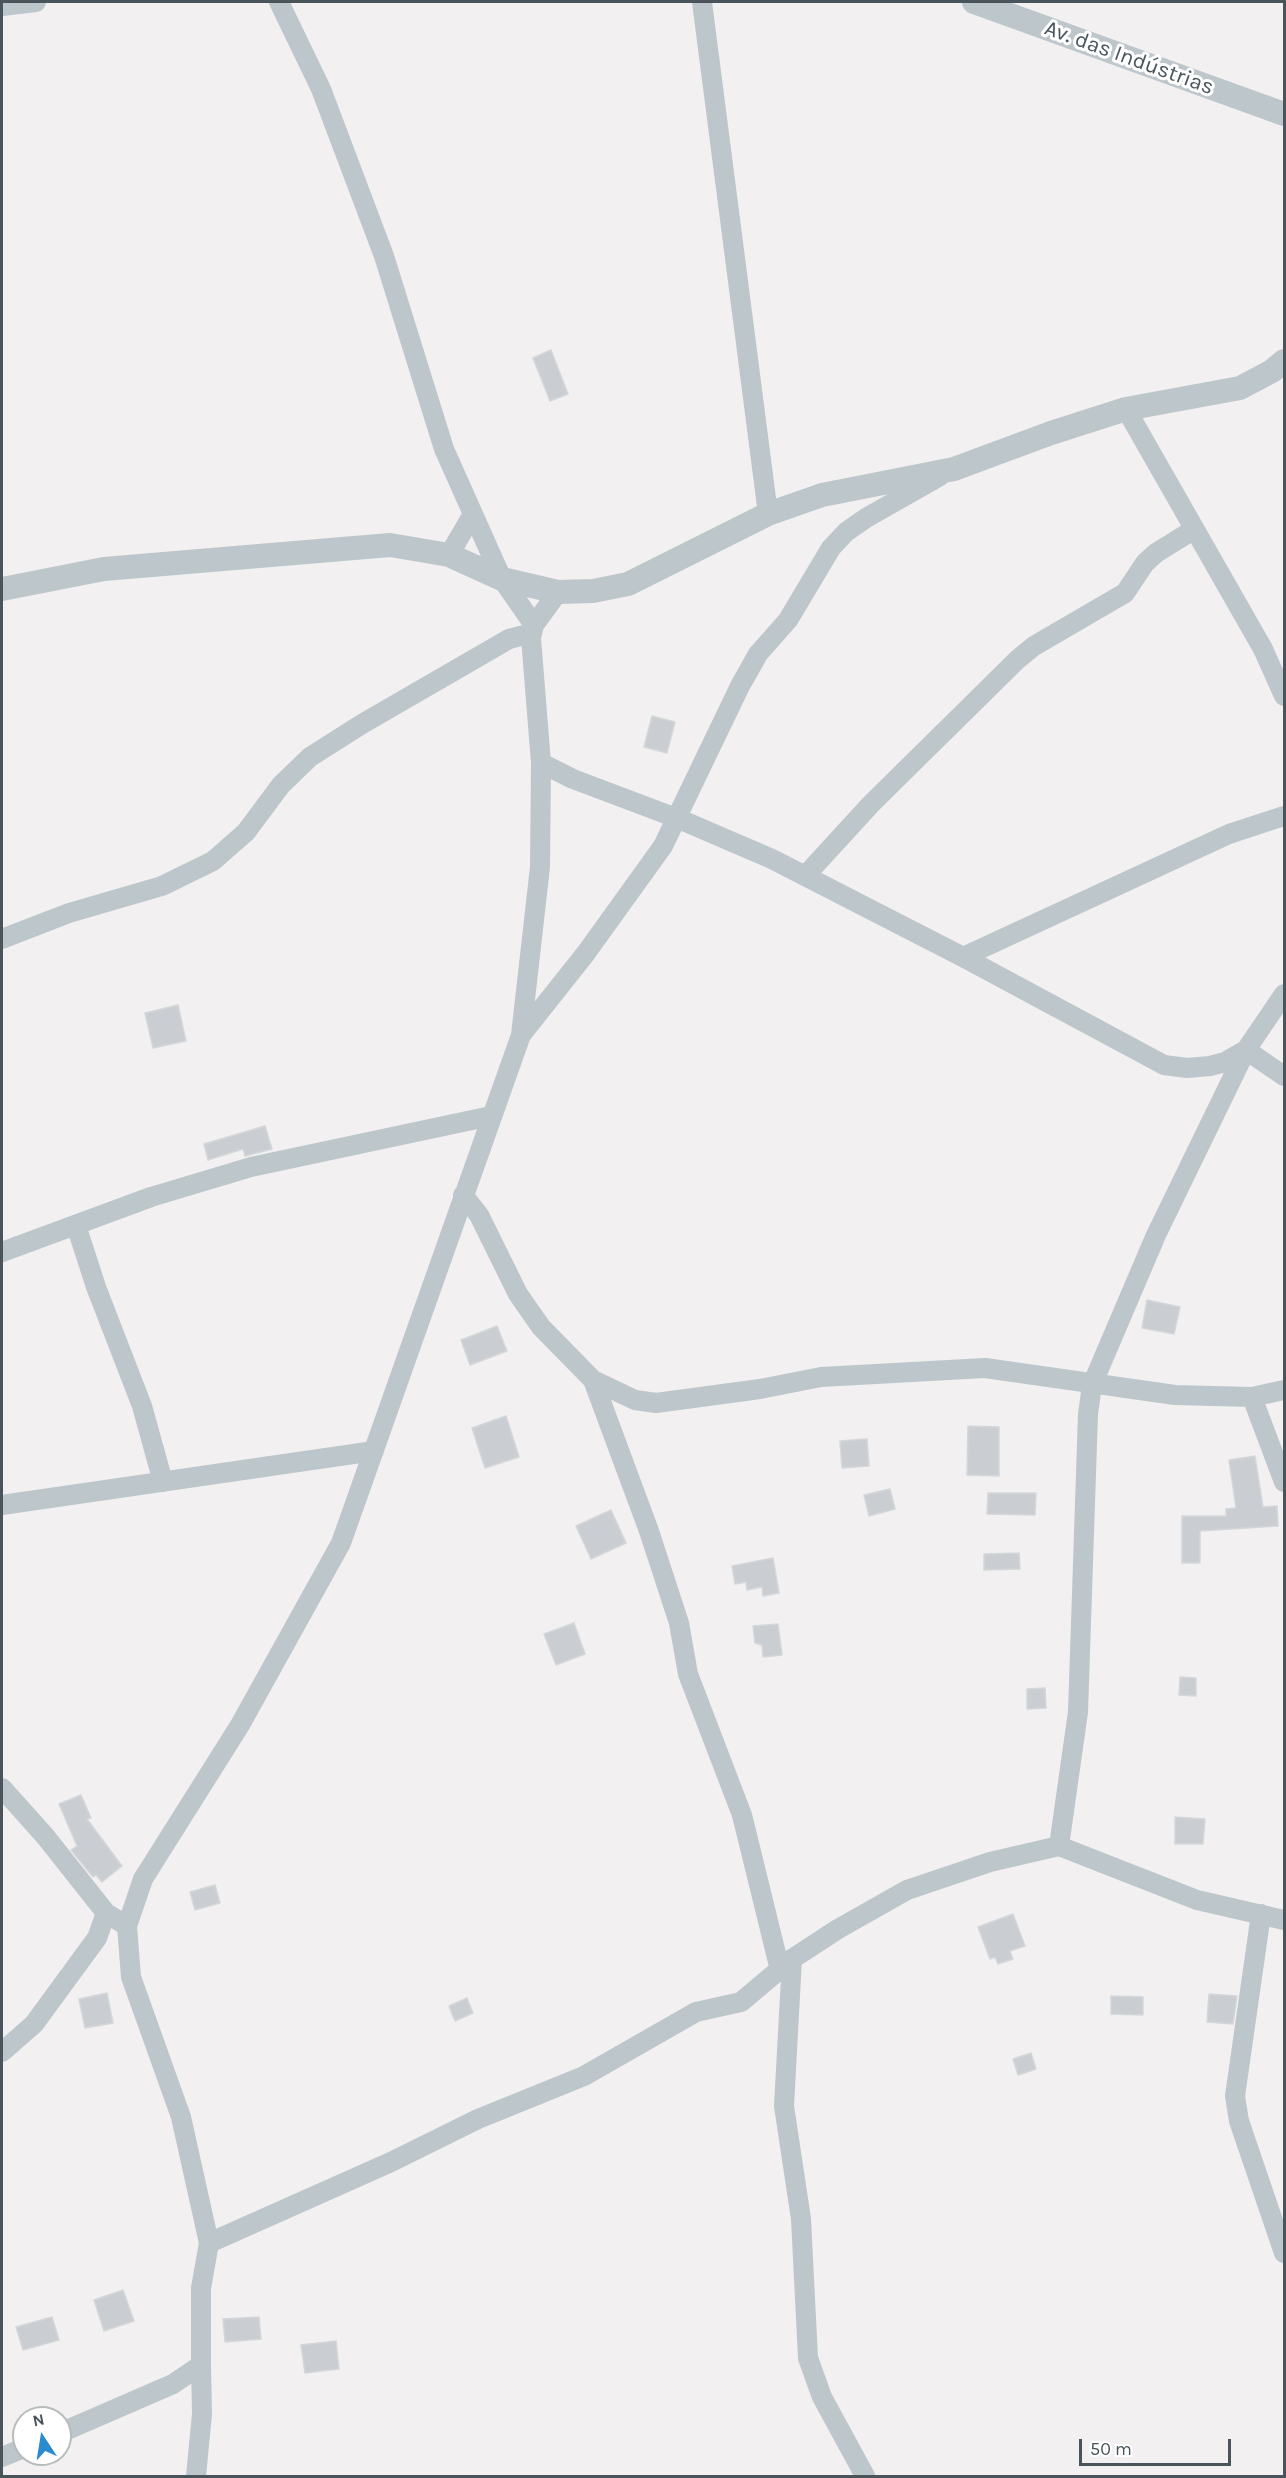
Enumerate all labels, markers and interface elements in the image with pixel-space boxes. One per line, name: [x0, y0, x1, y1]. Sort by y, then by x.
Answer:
street label: Av. das Indústrias: [1041, 15, 1217, 101]
north arrow: [12, 2406, 72, 2466]
text: N: [31, 2409, 46, 2430]
scale bar: [1082, 2427, 1234, 2465]
text: 50 m: [1090, 2438, 1132, 2460]

